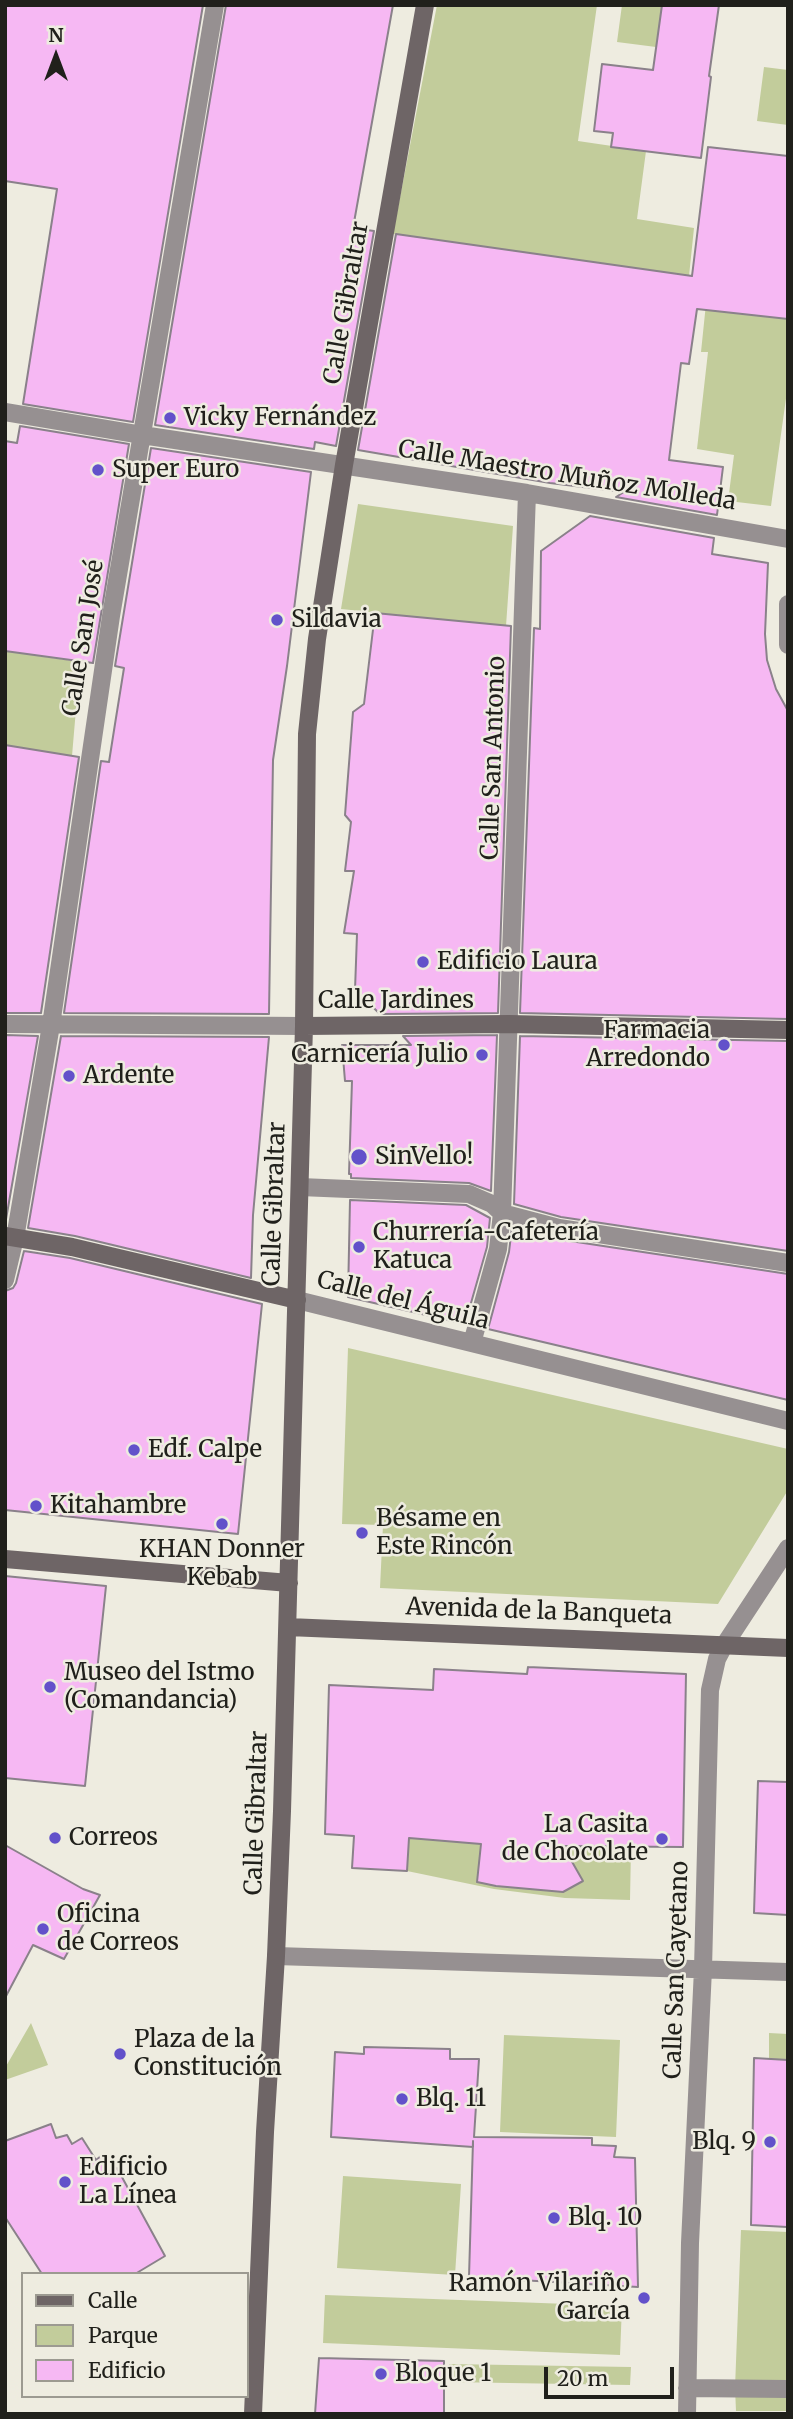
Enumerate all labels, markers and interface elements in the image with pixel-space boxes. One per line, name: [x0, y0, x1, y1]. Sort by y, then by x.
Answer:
north arrow: [21, 21, 91, 91]
text: N: [48, 23, 64, 47]
street label: Calle Gibraltar: [319, 219, 375, 387]
place label: Vicky Fernández: [184, 404, 376, 432]
marker: Vicky Fernández: [162, 410, 178, 426]
street label: Calle Maestro Muñoz Molleda: [396, 435, 738, 517]
place label: Super Euro: [112, 456, 239, 484]
marker: Super Euro: [90, 462, 106, 478]
street label: Calle San José: [57, 558, 111, 718]
place label: Sildavia: [291, 606, 382, 634]
marker: Sildavia: [269, 612, 285, 628]
street label: Calle San Antonio: [476, 656, 512, 860]
place label: Edificio Laura: [437, 948, 598, 976]
marker: Edificio Laura: [415, 954, 431, 970]
street label: Calle Jardines: [318, 987, 474, 1015]
place label: Farmacia Arredondo: [586, 1017, 710, 1073]
marker: Farmacia Arredondo: [716, 1037, 732, 1053]
place label: Carnicería Julio: [291, 1041, 468, 1069]
marker: Carnicería Julio: [474, 1047, 490, 1063]
place label: Ardente: [83, 1062, 174, 1090]
marker: Ardente: [61, 1068, 77, 1084]
street label: Calle Gibraltar: [258, 1121, 292, 1287]
place label: SinVello!: [375, 1143, 473, 1171]
marker: SinVello!: [349, 1147, 369, 1167]
place label: Churrería-Cafetería Katuca: [373, 1219, 599, 1275]
marker: Churrería-Cafetería Katuca: [351, 1239, 367, 1255]
street label: Calle del Águila: [314, 1266, 492, 1336]
place label: Edf. Calpe: [148, 1436, 262, 1464]
marker: Edf. Calpe: [126, 1442, 142, 1458]
place label: Kitahambre: [50, 1492, 186, 1520]
marker: Kitahambre: [28, 1498, 44, 1514]
place label: Bésame en Este Rincón: [376, 1505, 513, 1561]
marker: KHAN Donner Kebab: [214, 1516, 230, 1532]
marker: Bésame en Este Rincón: [354, 1525, 370, 1541]
place label: KHAN Donner Kebab: [139, 1536, 305, 1592]
street label: Avenida de la Banqueta: [405, 1593, 673, 1631]
place label: Museo del Istmo (Comandancia): [64, 1659, 255, 1715]
marker: Museo del Istmo (Comandancia): [42, 1679, 58, 1695]
street label: Calle Gibraltar: [240, 1730, 274, 1896]
place label: La Casita de Chocolate: [502, 1811, 648, 1867]
place label: Correos: [69, 1824, 158, 1852]
marker: Correos: [47, 1830, 63, 1846]
marker: La Casita de Chocolate: [654, 1831, 670, 1847]
street label: Calle San Cayetano: [659, 1861, 695, 2079]
place label: Oficina de Correos: [57, 1901, 179, 1957]
marker: Oficina de Correos: [35, 1921, 51, 1937]
place label: Plaza de la Constitución: [134, 2026, 282, 2082]
marker: Plaza de la Constitución: [112, 2046, 128, 2062]
place label: Blq. 11: [416, 2085, 486, 2113]
marker: Blq. 11: [394, 2091, 410, 2107]
place label: Blq. 9: [692, 2128, 756, 2156]
marker: Blq. 9: [762, 2134, 778, 2150]
place label: Edificio La Línea: [79, 2154, 177, 2210]
marker: Edificio La Línea: [57, 2174, 73, 2190]
place label: Blq. 10: [568, 2204, 642, 2232]
marker: Blq. 10: [546, 2210, 562, 2226]
place label: Ramón Vilariño García: [449, 2270, 630, 2326]
legend: [21, 2272, 248, 2398]
text: Calle: [88, 2287, 137, 2314]
marker: Ramón Vilariño García: [636, 2290, 652, 2306]
text: Parque: [88, 2322, 158, 2349]
scale bar: [548, 2352, 678, 2396]
text: Edificio: [88, 2357, 165, 2384]
place label: Bloque 1: [395, 2360, 491, 2388]
text: 20 m: [557, 2365, 608, 2392]
marker: Bloque 1: [373, 2366, 389, 2382]

